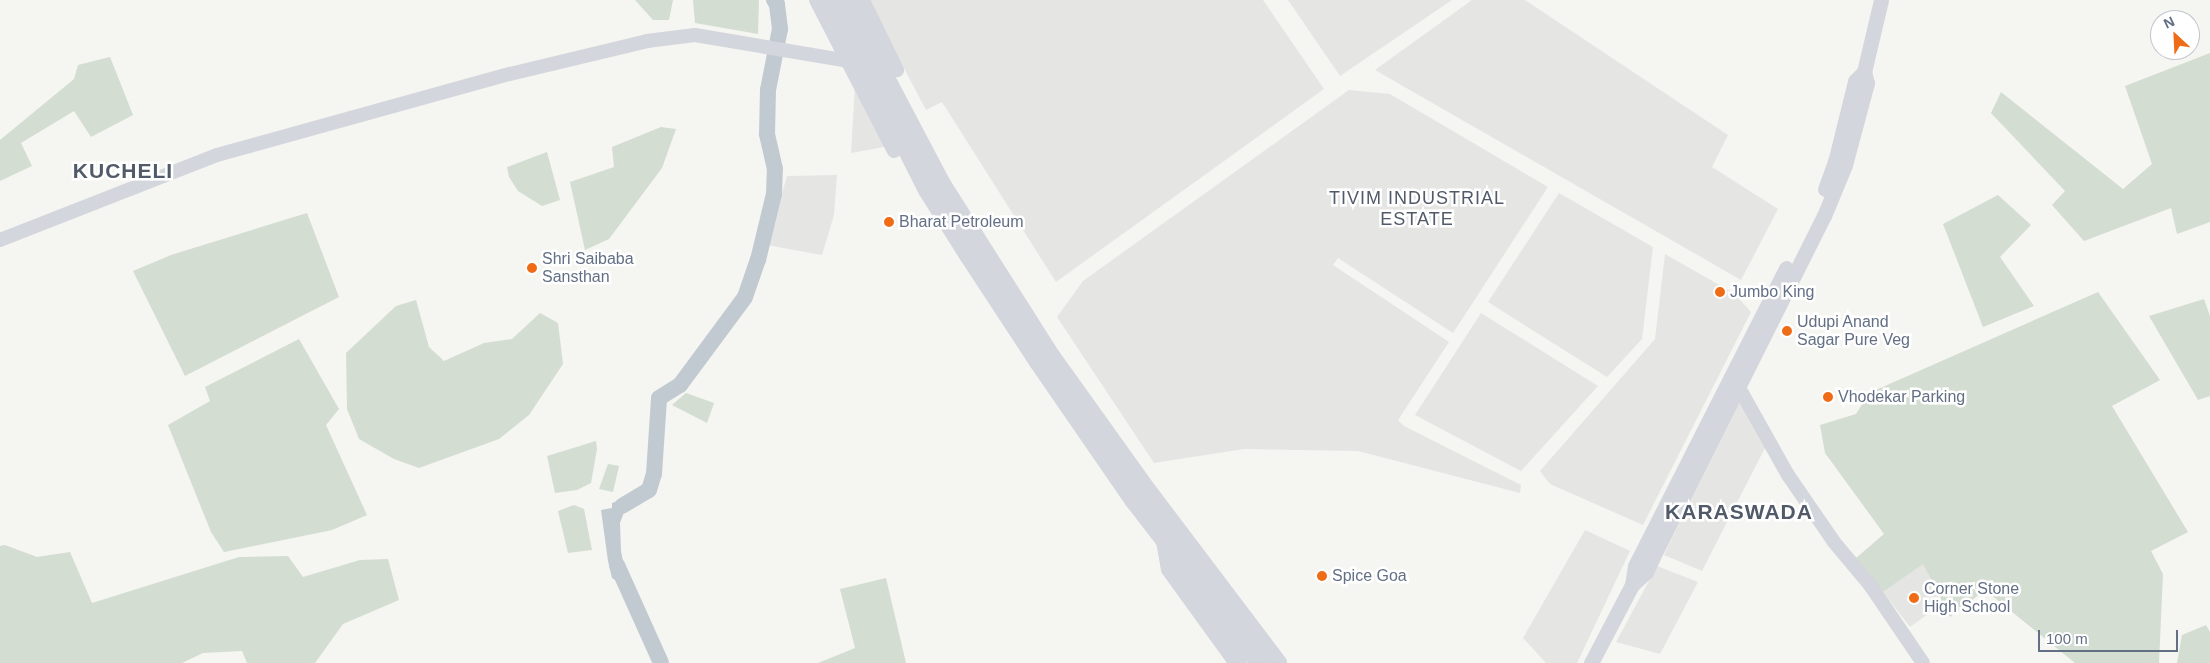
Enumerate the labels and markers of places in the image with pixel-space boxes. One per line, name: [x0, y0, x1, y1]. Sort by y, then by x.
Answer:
place label: Bharat Petroleum: [899, 212, 1024, 232]
marker: Bharat Petroleum: [883, 216, 895, 228]
place label: Shri Saibaba Sansthan: [542, 249, 634, 287]
marker: Shri Saibaba Sansthan: [526, 262, 538, 274]
place label: Jumbo King: [1730, 282, 1814, 302]
marker: Jumbo King: [1714, 286, 1726, 298]
place label: Udupi Anand Sagar Pure Veg: [1797, 312, 1910, 350]
marker: Udupi Anand Sagar Pure Veg: [1781, 325, 1793, 337]
place label: Vhodekar Parking: [1838, 387, 1965, 407]
marker: Vhodekar Parking: [1822, 391, 1834, 403]
place label: Spice Goa: [1332, 566, 1407, 586]
marker: Spice Goa: [1316, 570, 1328, 582]
place label: Corner Stone High School: [1924, 579, 2019, 617]
marker: Corner Stone High School: [1908, 592, 1920, 604]

